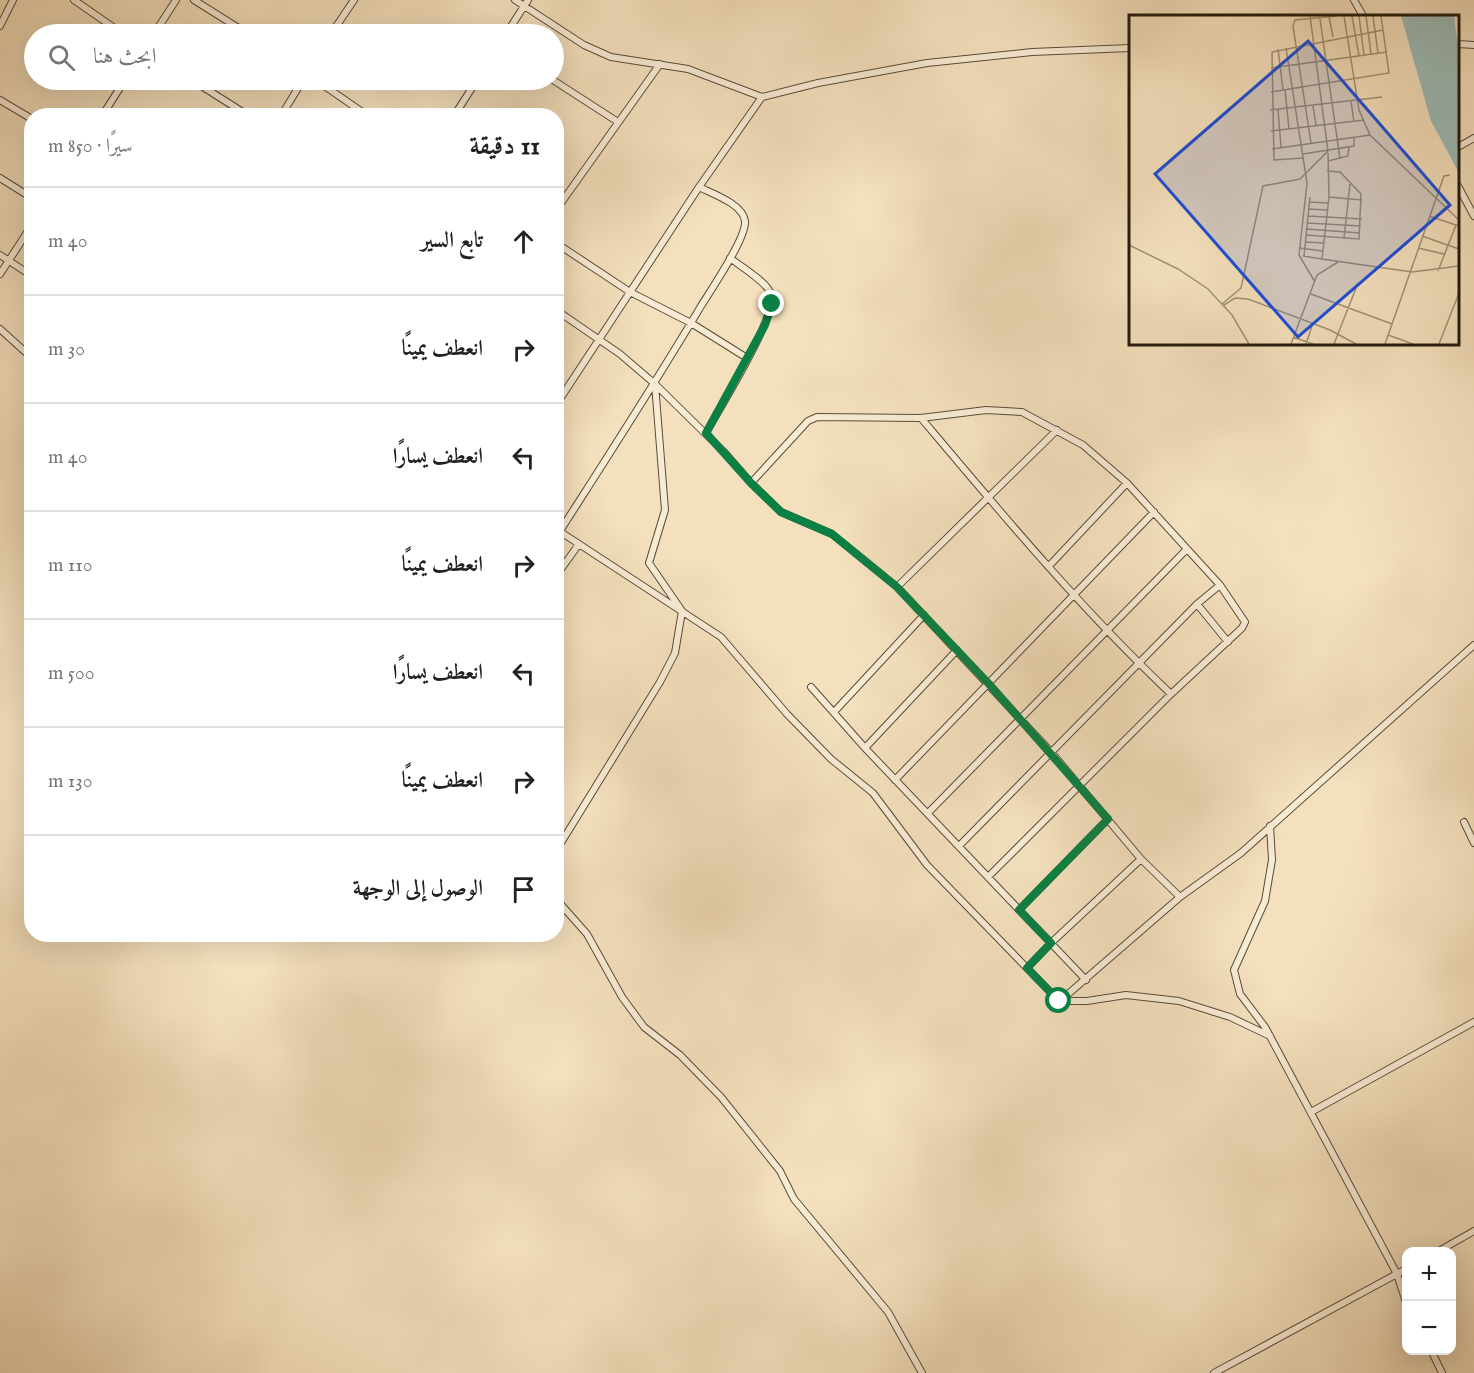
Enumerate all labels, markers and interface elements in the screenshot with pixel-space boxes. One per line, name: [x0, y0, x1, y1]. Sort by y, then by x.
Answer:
inset map: [1129, 15, 1459, 345]
search box: [24, 24, 564, 90]
icon: search: [45, 41, 78, 74]
text: ابحث هنا: [93, 43, 156, 71]
text: 11 دقيقة: [470, 130, 540, 163]
text: سيرًا · 850 m: [48, 134, 133, 159]
icon: ahead: [507, 225, 540, 258]
text: تابع السير: [421, 227, 483, 255]
text: 40 m: [48, 229, 87, 254]
route end: [758, 290, 784, 316]
icon: right: [507, 333, 540, 366]
text: انعطف يمينًا: [402, 335, 483, 363]
text: 30 m: [48, 337, 85, 362]
icon: left: [507, 441, 540, 474]
text: انعطف يسارًا: [393, 443, 483, 471]
text: 40 m: [48, 445, 87, 470]
icon: right: [507, 549, 540, 582]
text: انعطف يمينًا: [402, 551, 483, 579]
text: 110 m: [48, 553, 92, 578]
icon: left: [507, 657, 540, 690]
text: انعطف يسارًا: [393, 659, 483, 687]
text: 500 m: [48, 661, 95, 686]
icon: right: [507, 765, 540, 798]
text: انعطف يمينًا: [402, 767, 483, 795]
text: 130 m: [48, 769, 93, 794]
icon: arrive: [507, 873, 540, 906]
text: الوصول إلى الوجهة: [353, 875, 483, 903]
route start: [1045, 987, 1071, 1013]
map controls: [1402, 1247, 1456, 1355]
button: +: [1402, 1247, 1456, 1301]
button: −: [1402, 1301, 1456, 1355]

